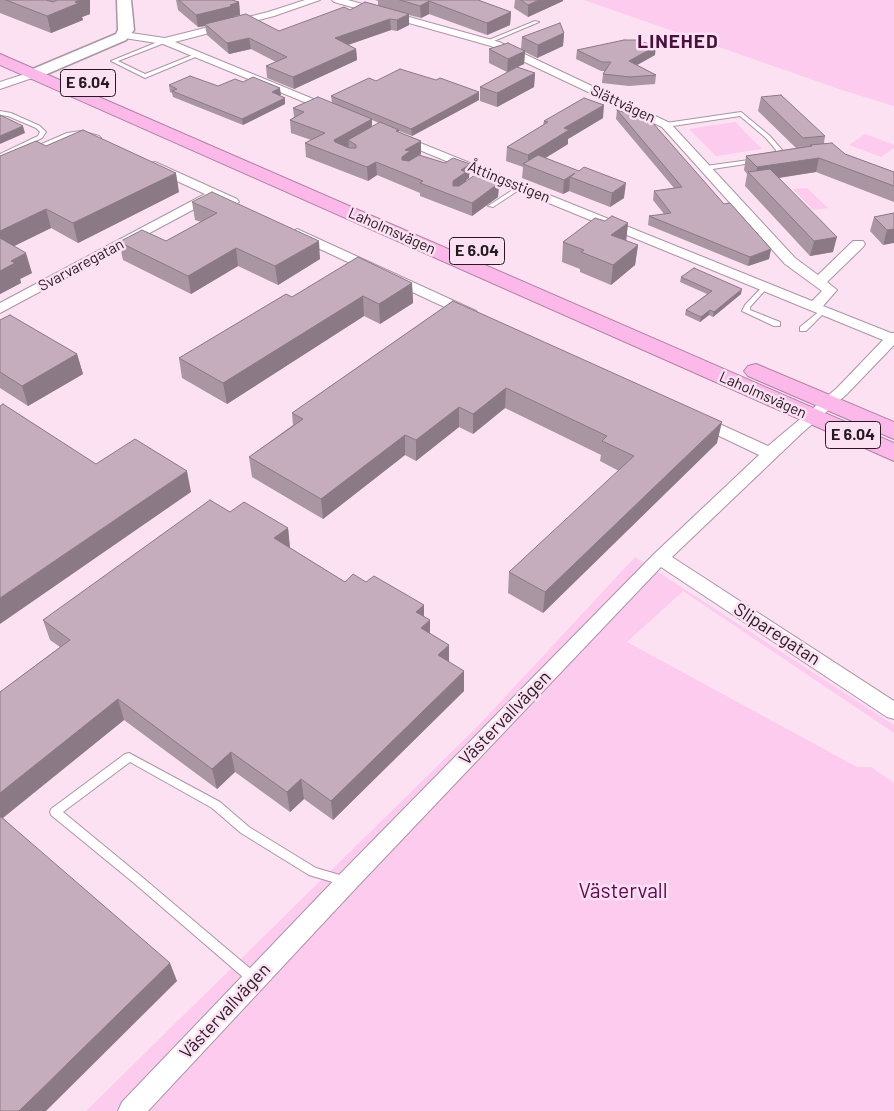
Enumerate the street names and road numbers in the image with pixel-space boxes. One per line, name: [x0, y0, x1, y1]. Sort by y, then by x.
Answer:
road number: E 6.04: [61, 70, 116, 96]
street label: Slättvägen: [588, 81, 658, 127]
street label: Åttingsstigen: [465, 157, 553, 207]
street label: Laholmsvägen: [346, 204, 438, 258]
street label: Svarvaregatan: [35, 235, 127, 295]
road number: E 6.04: [450, 238, 504, 264]
street label: Laholmsvägen: [717, 368, 809, 422]
road number: E 6.04: [826, 422, 880, 448]
street label: Sliparegatan: [730, 598, 824, 670]
street label: Västervallvägen: [455, 666, 555, 770]
street label: Västervallvägen: [175, 959, 275, 1063]

